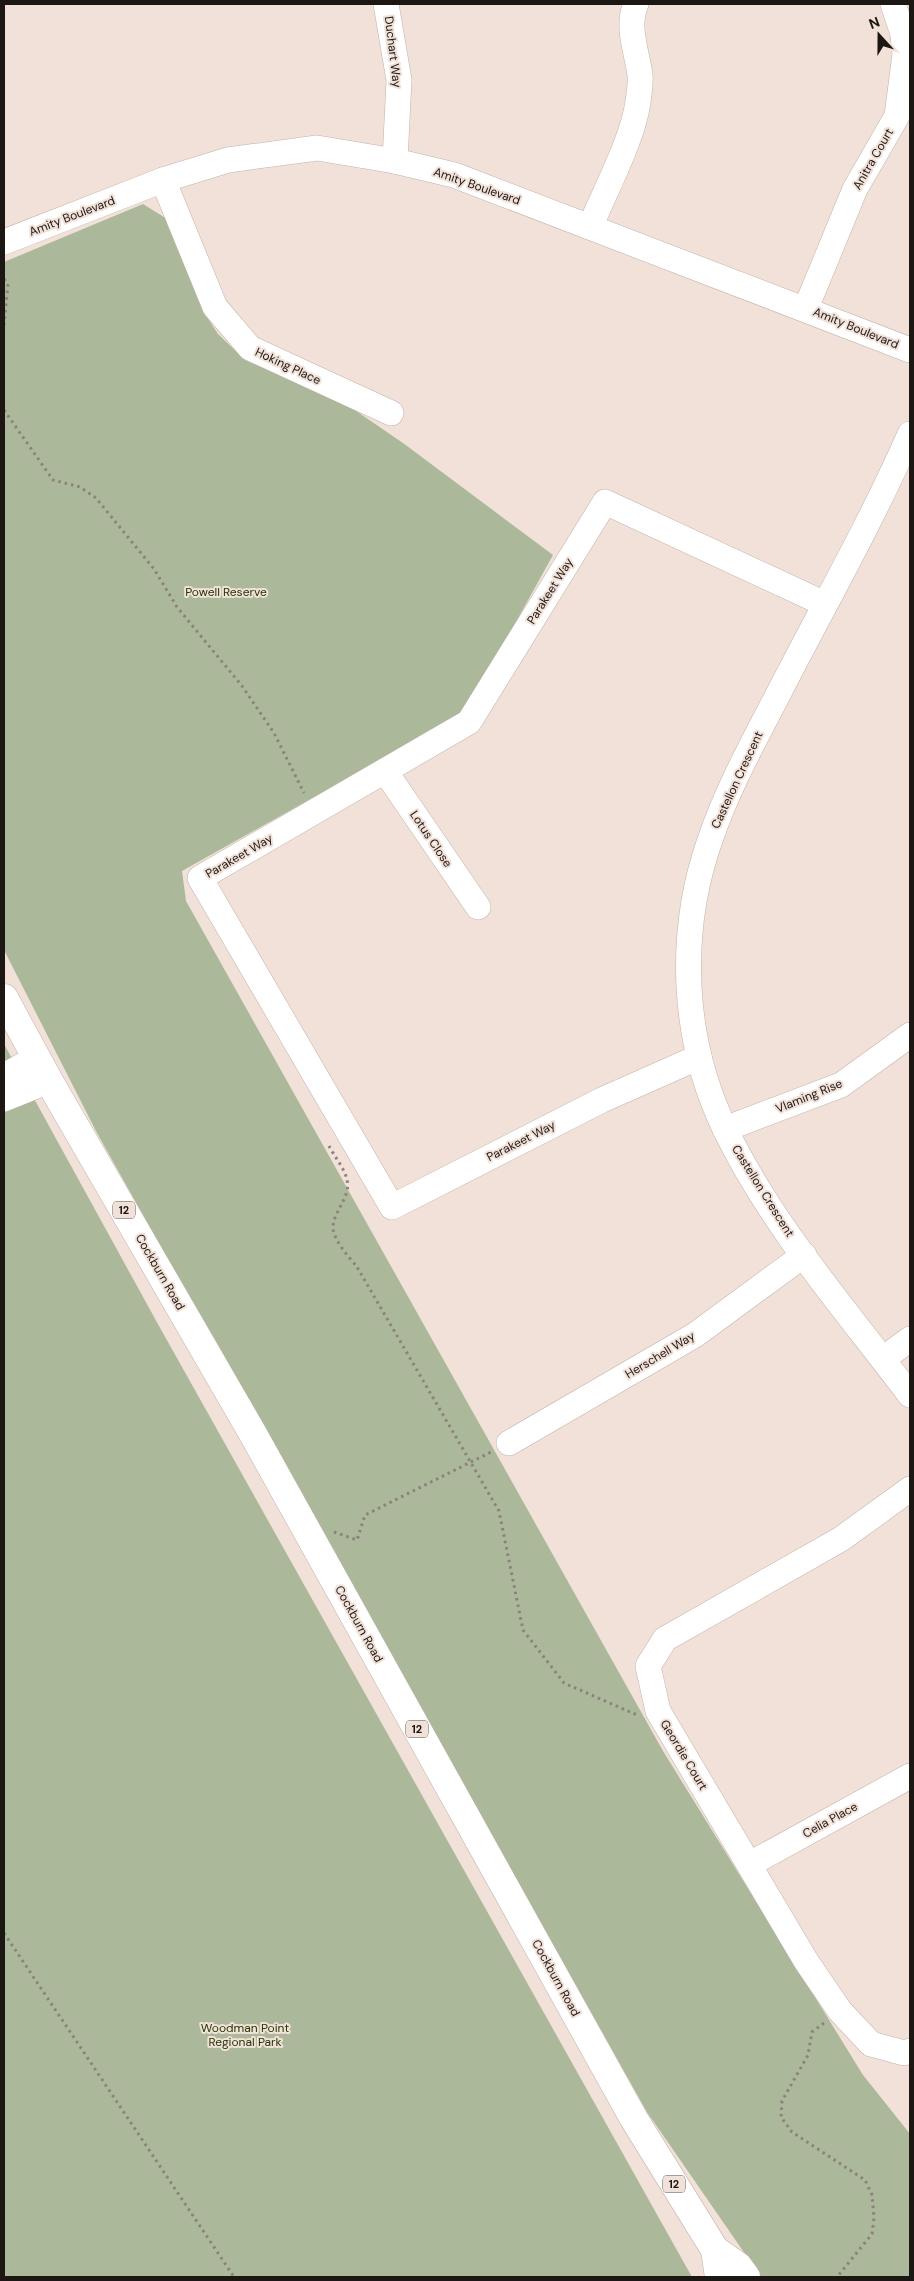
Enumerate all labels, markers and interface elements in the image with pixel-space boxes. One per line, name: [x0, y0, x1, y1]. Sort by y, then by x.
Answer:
north arrow: [854, 10, 904, 60]
text: N: [866, 13, 882, 33]
street label: Duchart Way: [381, 15, 405, 89]
street label: Anitra Court: [849, 125, 897, 193]
street label: Amity Boulevard: [431, 164, 523, 208]
street label: Amity Boulevard: [27, 192, 117, 240]
street label: Amity Boulevard: [811, 304, 901, 352]
street label: Hoking Place: [253, 344, 324, 388]
street label: Parakeet Way: [523, 555, 577, 627]
park label: Powell Reserve: [185, 584, 267, 600]
street label: Castellon Crescent: [707, 728, 767, 831]
street label: Lotus Close: [406, 808, 456, 871]
street label: Parakeet Way: [202, 830, 276, 882]
street label: Vlaming Rise: [773, 1075, 845, 1117]
street label: Parakeet Way: [484, 1117, 558, 1165]
street label: Castellon Crescent: [728, 1142, 798, 1240]
road number: 12: [113, 1202, 135, 1218]
street label: Cockburn Road: [132, 1231, 188, 1313]
street label: Herschell Way: [622, 1328, 698, 1382]
street label: Cockburn Road: [331, 1583, 387, 1665]
street label: Geordie Court: [657, 1717, 711, 1793]
road number: 12: [406, 1720, 428, 1738]
street label: Celia Place: [800, 1798, 861, 1842]
street label: Cockburn Road: [528, 1937, 584, 2019]
park label: Woodman Point Regional Park: [201, 2020, 289, 2050]
road number: 12: [663, 2176, 685, 2192]

